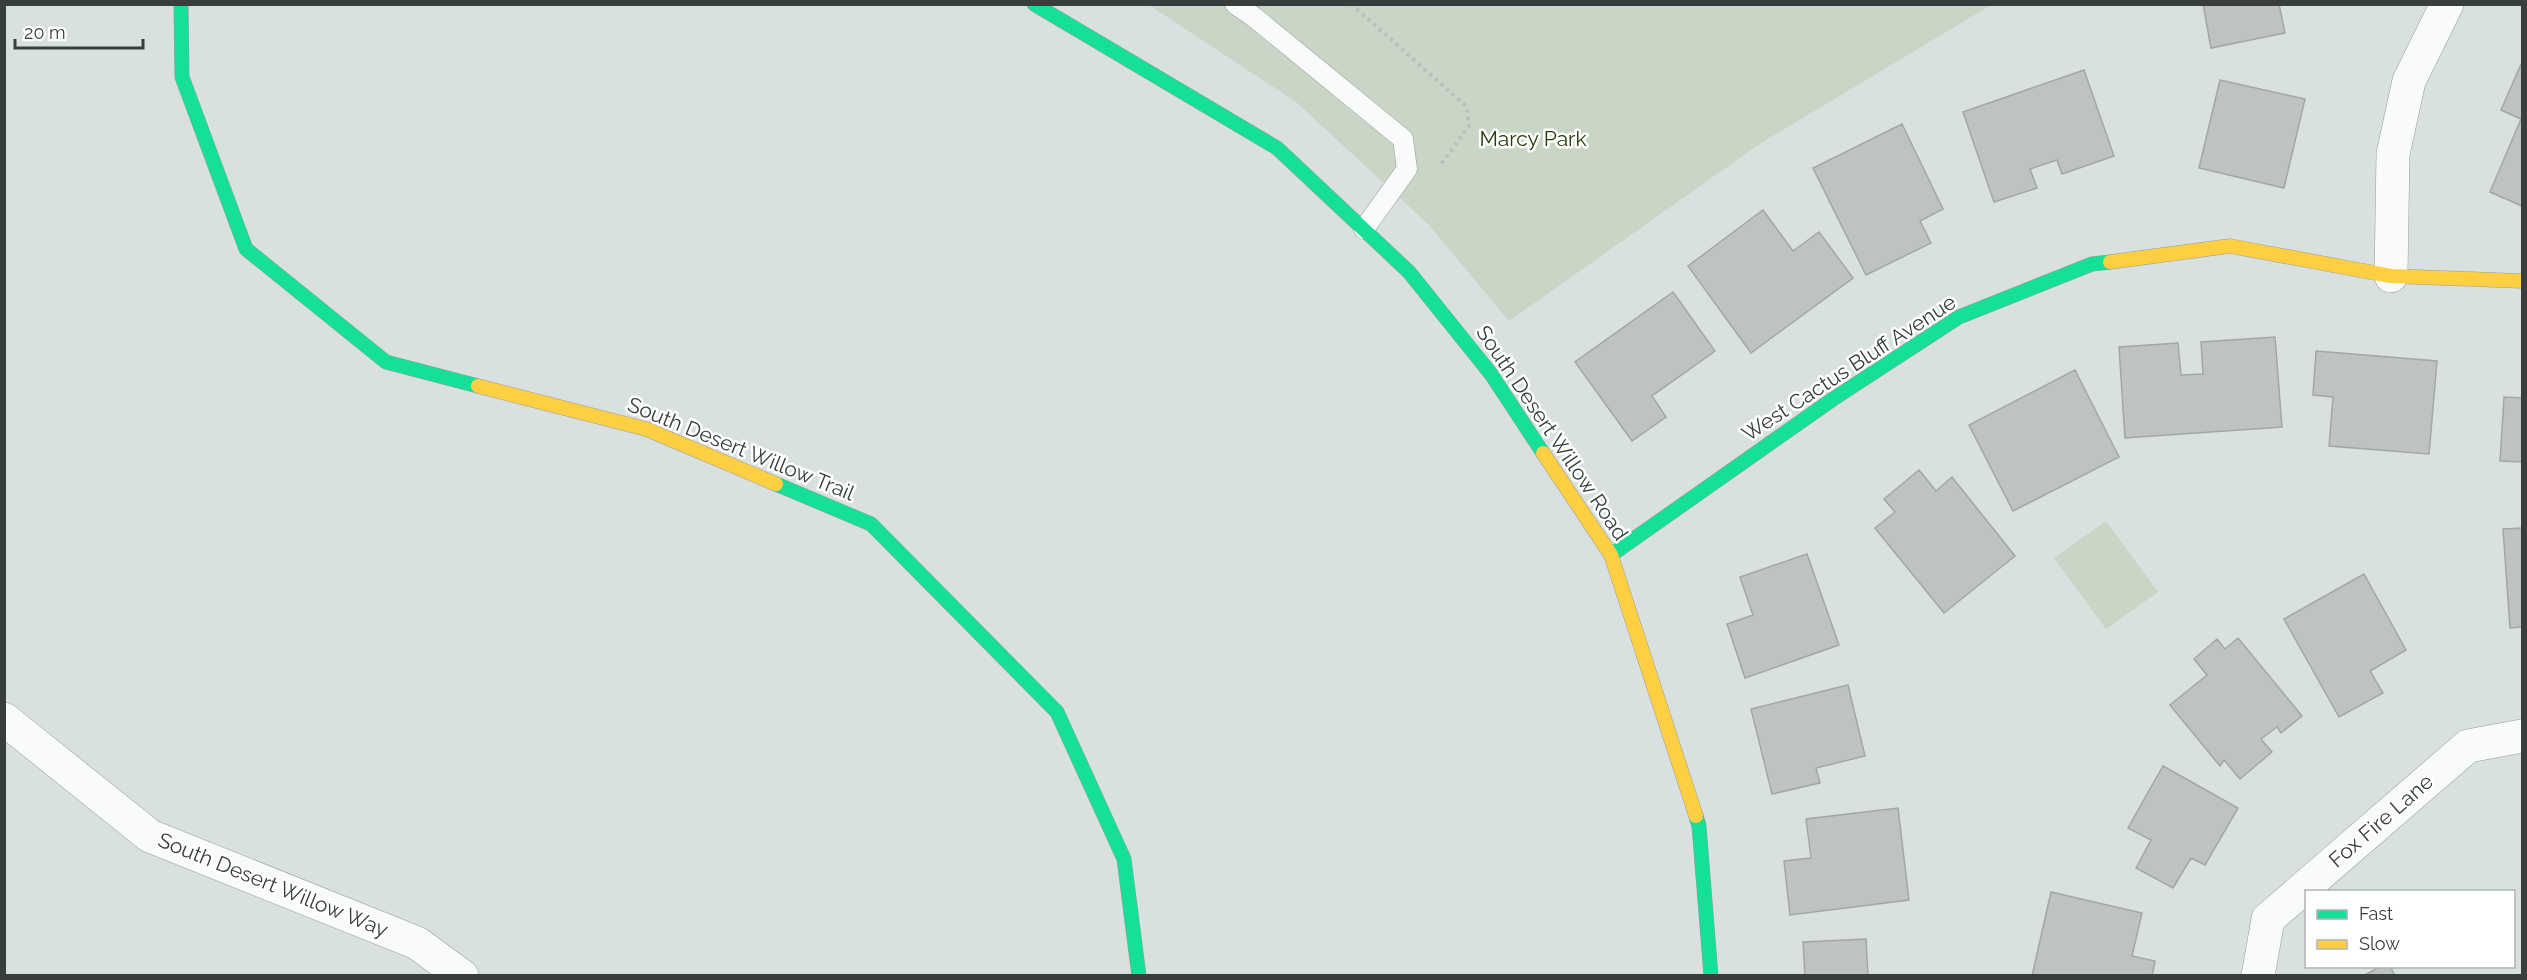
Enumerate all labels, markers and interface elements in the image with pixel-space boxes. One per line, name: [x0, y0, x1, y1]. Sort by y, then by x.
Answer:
scale bar: [15, 12, 142, 50]
text: 20 m: [24, 22, 66, 43]
park label: Marcy Park: [1479, 126, 1587, 151]
street label: West Cactus Bluff Avenue: [1737, 289, 1960, 446]
street label: South Desert Willow Road: [1471, 321, 1634, 545]
street label: South Desert Willow Trail: [624, 392, 859, 506]
street label: Fox Fire Lane: [2324, 769, 2438, 873]
street label: South Desert Willow Way: [155, 827, 392, 942]
legend: [2305, 890, 2515, 968]
text: Fast: [2359, 903, 2393, 924]
text: Slow: [2359, 933, 2400, 954]

